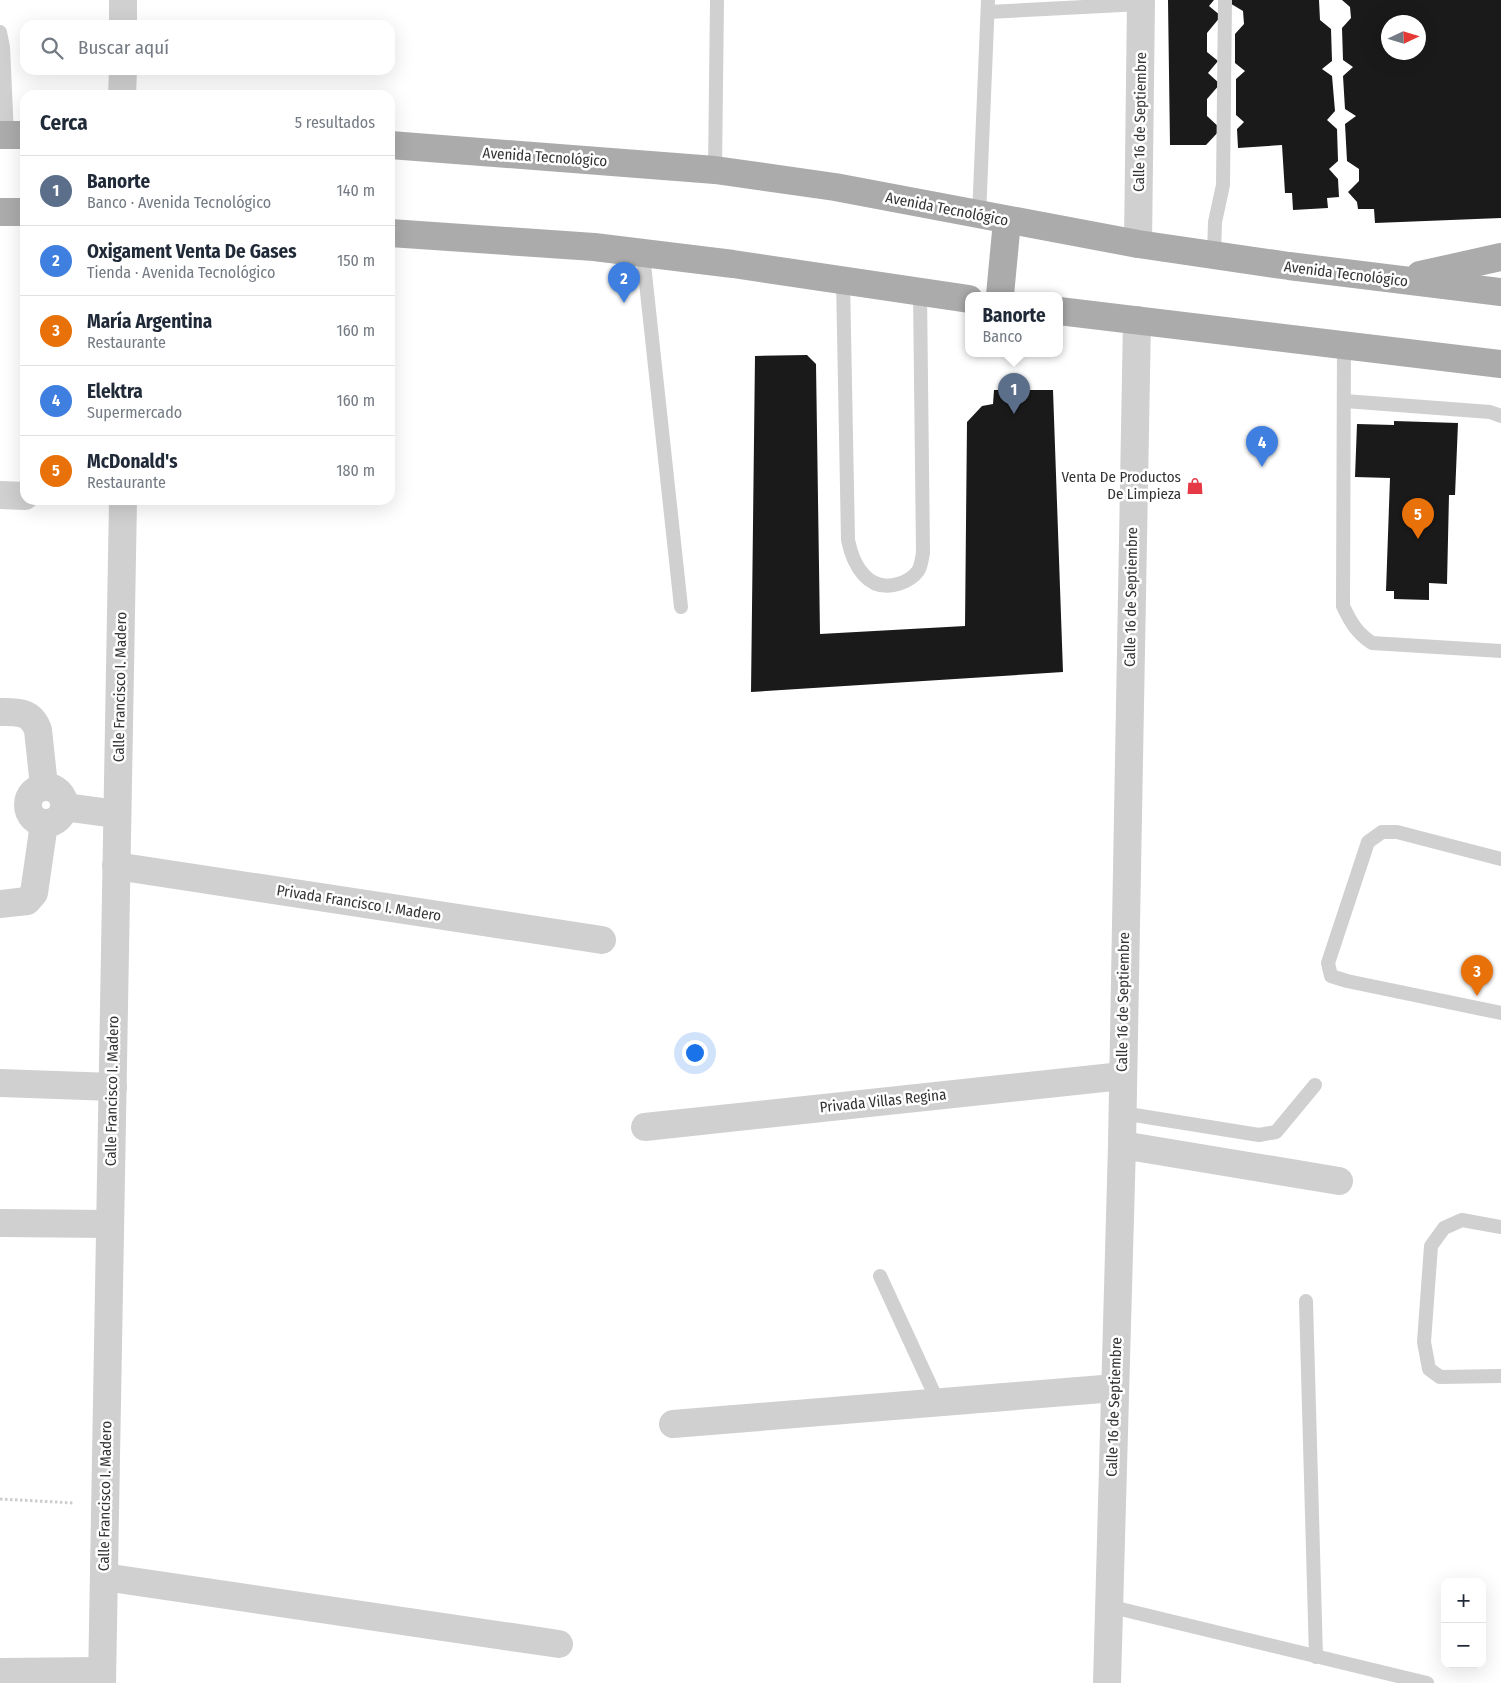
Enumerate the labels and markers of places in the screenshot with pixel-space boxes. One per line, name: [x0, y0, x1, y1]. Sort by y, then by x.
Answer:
pin: 2: [608, 262, 640, 303]
pin: 1: [998, 373, 1030, 414]
pin: 4: [1246, 426, 1278, 467]
place label: Venta De Productos De Limpieza: [1062, 468, 1181, 503]
shop icon: Venta De Productos De Limpieza: [1185, 476, 1205, 496]
pin: 5: [1402, 498, 1434, 539]
pin: 3: [1461, 955, 1493, 996]

